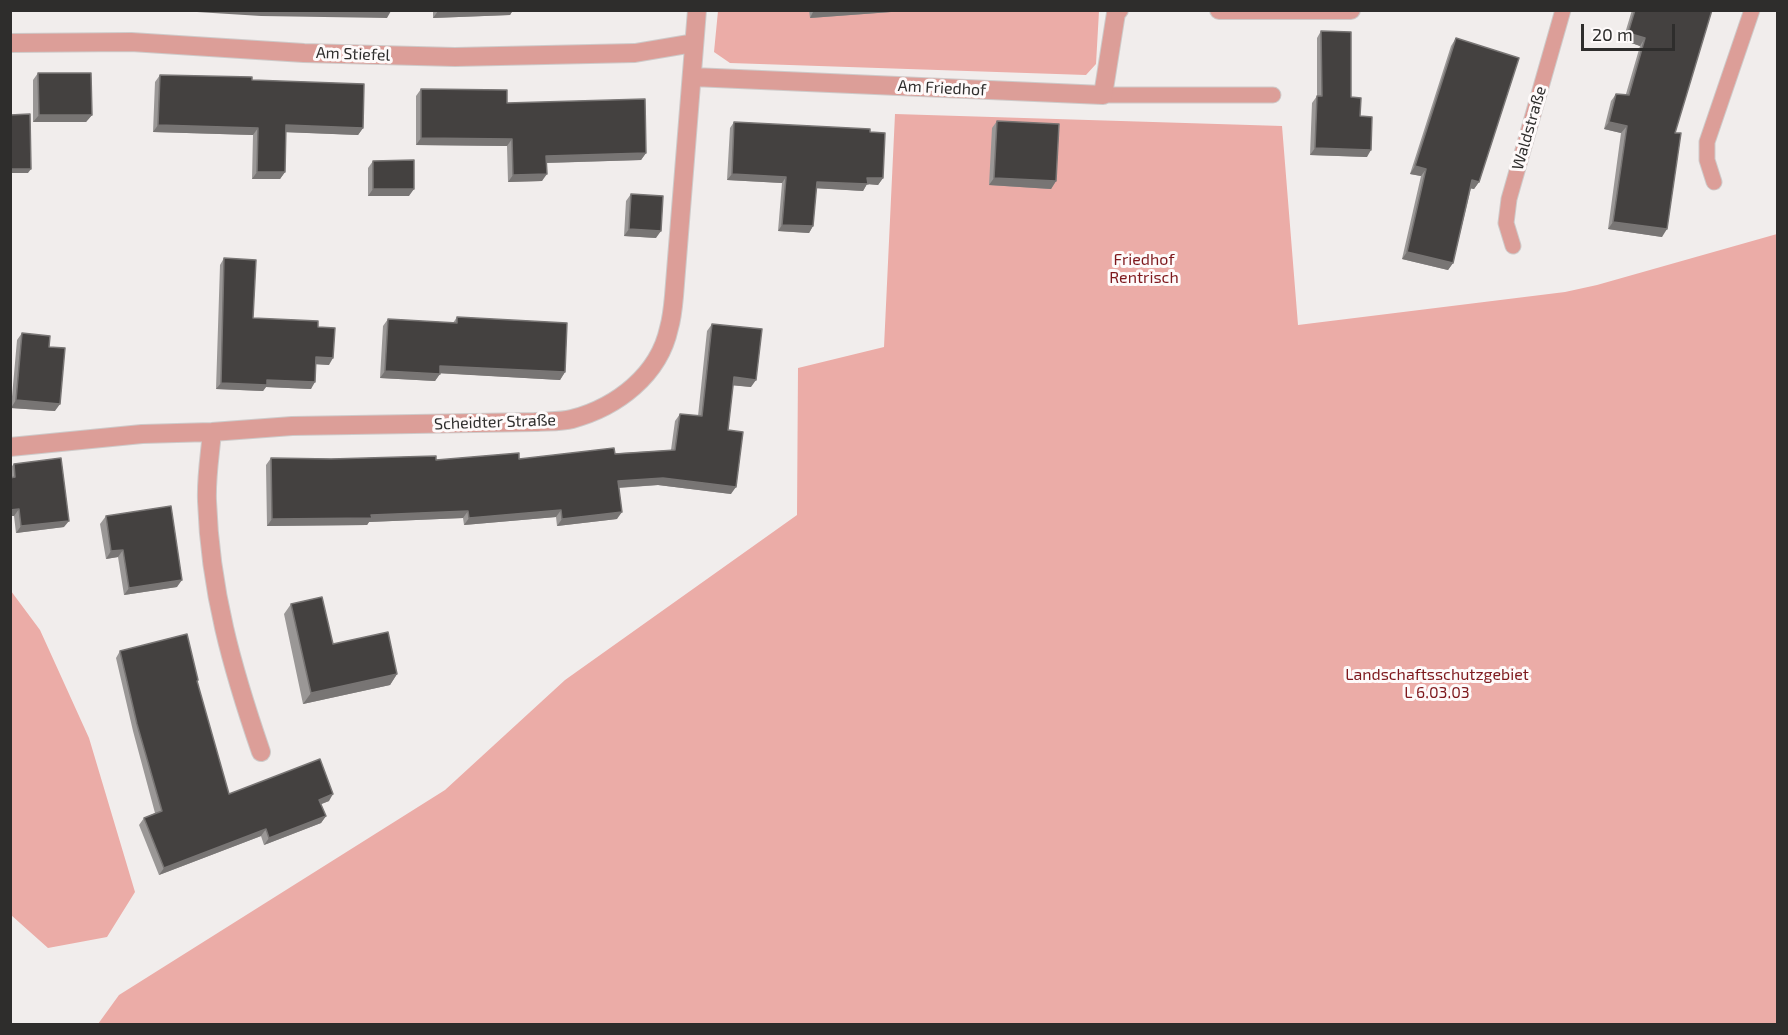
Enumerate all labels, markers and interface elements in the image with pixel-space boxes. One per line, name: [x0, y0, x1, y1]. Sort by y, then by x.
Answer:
scale bar: [1584, 12, 1678, 50]
text: 20 m: [1592, 23, 1633, 45]
street label: Am Stiefel: [316, 43, 390, 65]
street label: Am Friedhof: [897, 76, 987, 100]
street label: Waldstraße: [1508, 84, 1550, 172]
park label: Friedhof Rentrisch: [1109, 250, 1179, 288]
street label: Scheidter Straße: [434, 410, 556, 434]
park label: Landschaftsschutzgebiet L 6.03.03: [1345, 665, 1529, 703]

